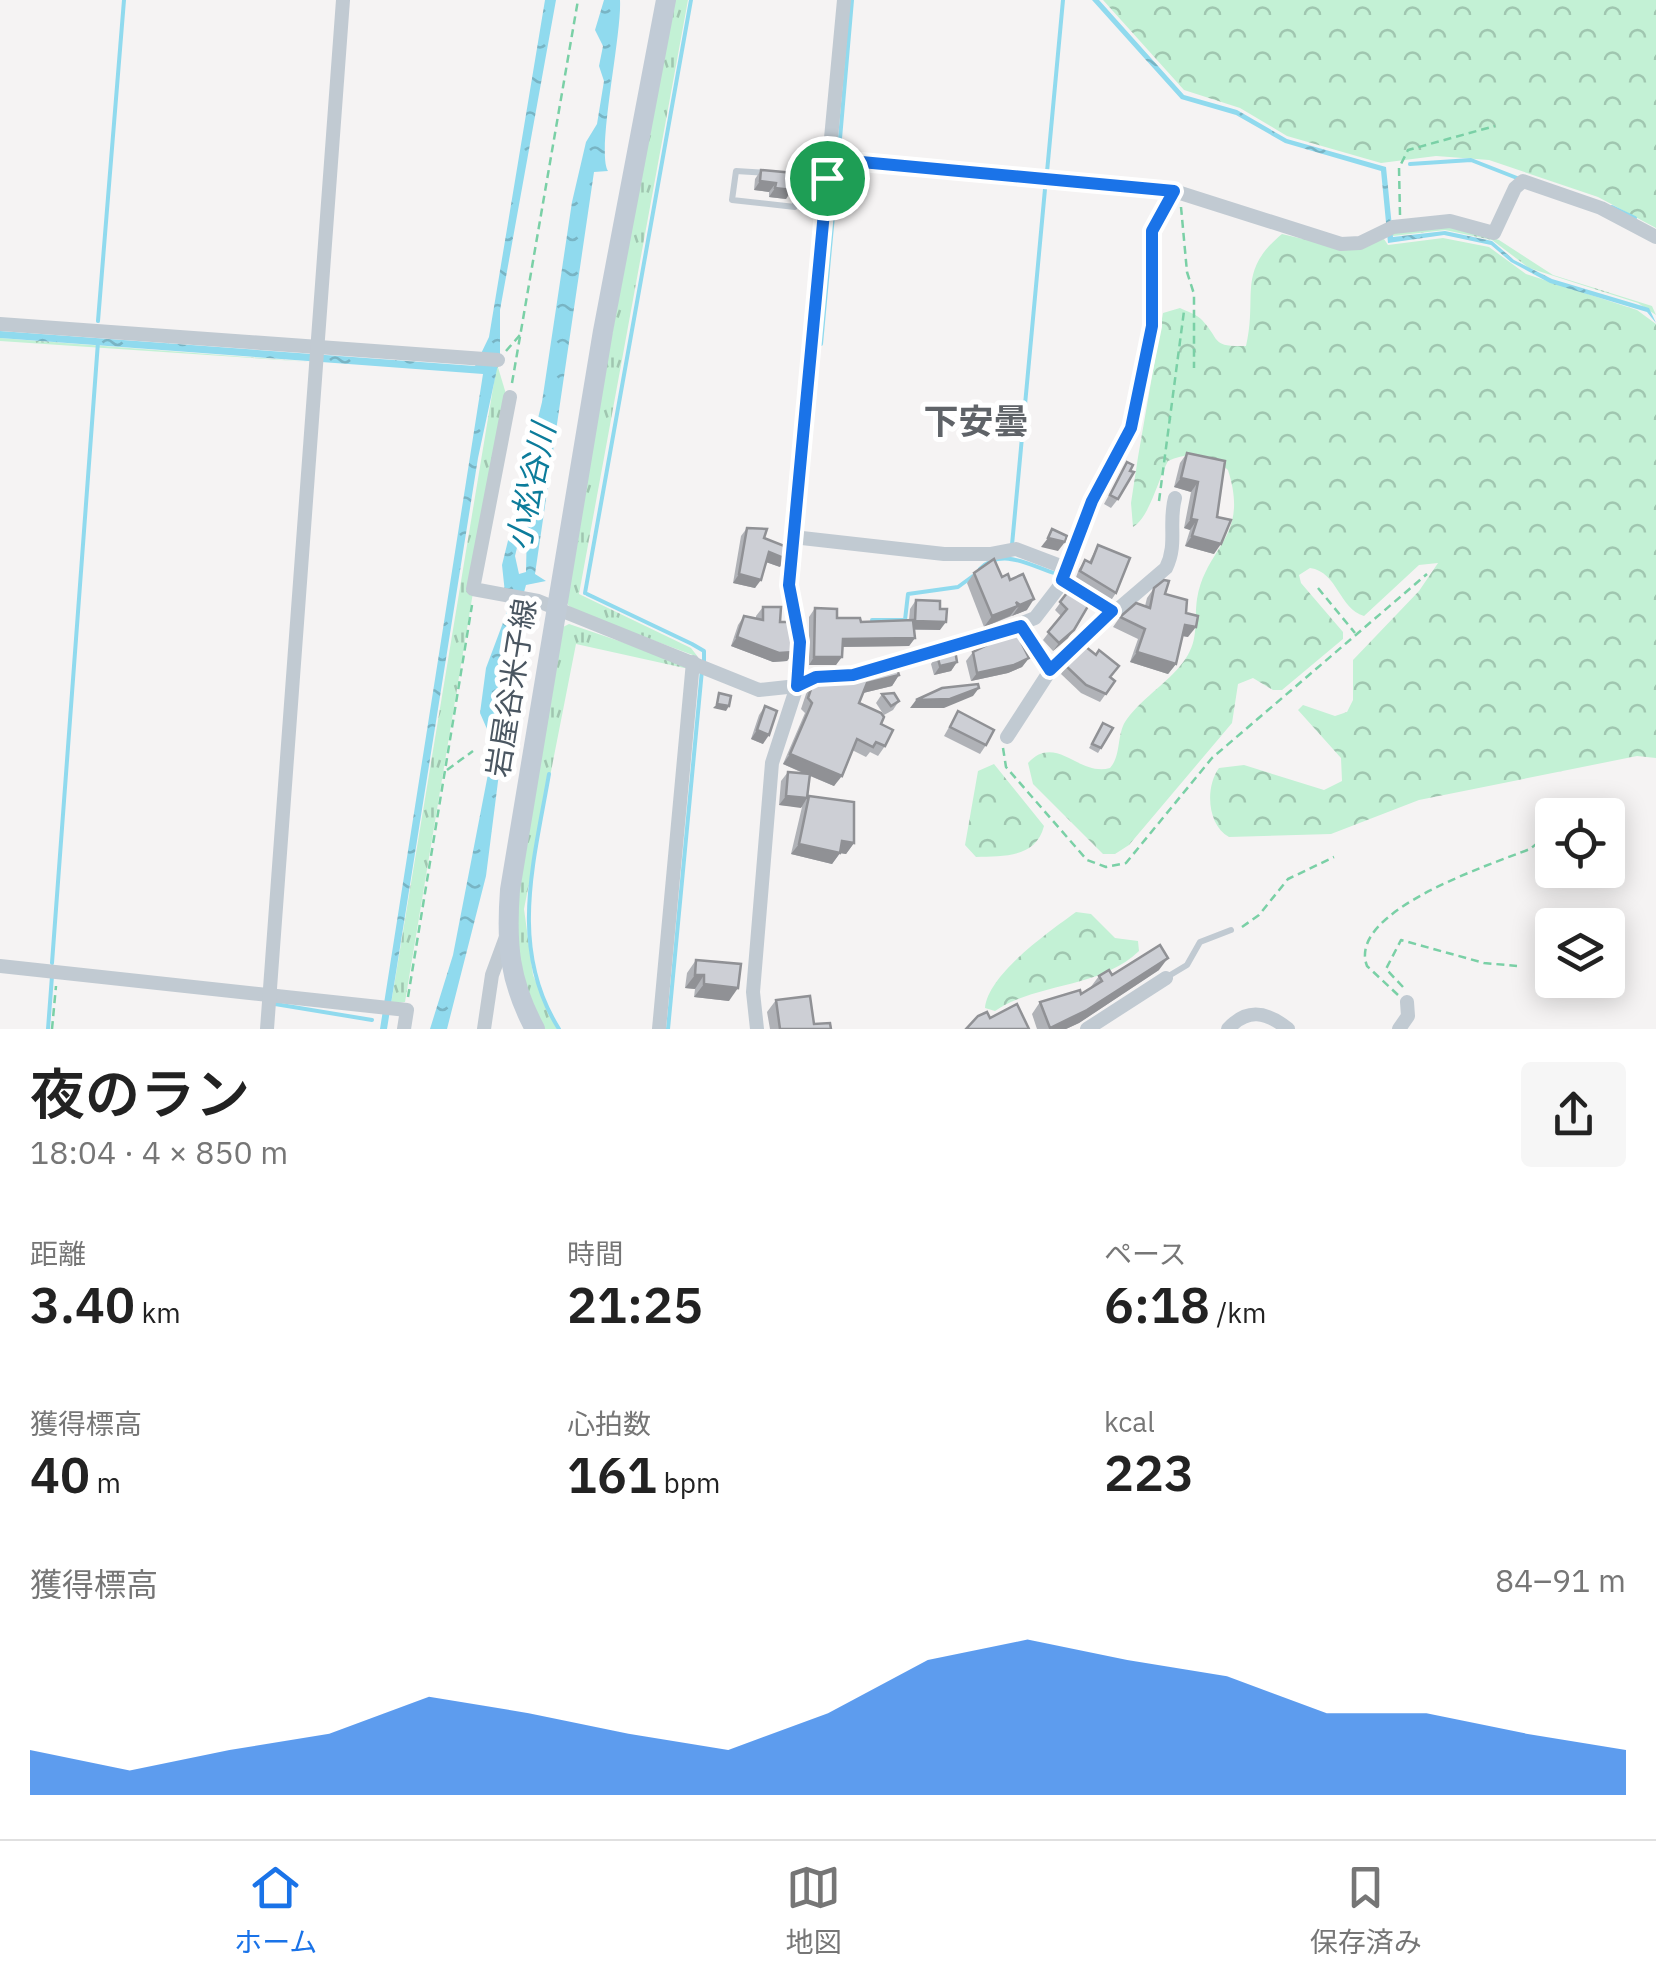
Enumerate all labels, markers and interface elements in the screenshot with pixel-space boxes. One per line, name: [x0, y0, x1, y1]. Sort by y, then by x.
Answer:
pin: [785, 136, 870, 221]
icon: arrive: [800, 151, 855, 206]
district label: 下安曇: [923, 398, 1029, 444]
water label: 小松谷川: [496, 417, 564, 554]
street label: 岩屋谷米子線: [477, 596, 544, 780]
map controls: [1535, 798, 1625, 998]
button: locate: [1535, 798, 1625, 888]
button: layers: [1535, 908, 1625, 998]
text: 夜のラン: [30, 1058, 250, 1129]
button: share: [1521, 1062, 1626, 1167]
text: 18:04 · 4 × 850 m: [30, 1131, 288, 1173]
text: 距離: [30, 1235, 86, 1272]
text: 時間: [567, 1235, 623, 1272]
text: ペース: [1104, 1235, 1187, 1272]
text: 3.40: [30, 1272, 135, 1337]
text: 21:25: [567, 1272, 703, 1337]
text: 6:18: [1104, 1272, 1210, 1337]
text: km: [135, 1294, 181, 1331]
text: /km: [1210, 1294, 1267, 1331]
text: kcal: [1104, 1403, 1155, 1440]
text: 獲得標高: [30, 1405, 142, 1442]
text: 心拍数: [567, 1405, 651, 1442]
text: 223: [1104, 1440, 1194, 1505]
text: 40: [30, 1442, 90, 1507]
text: 161: [567, 1442, 657, 1507]
text: m: [90, 1464, 121, 1501]
text: bpm: [657, 1464, 721, 1501]
text: 84–91 m: [1495, 1559, 1626, 1601]
text: 獲得標高: [30, 1563, 158, 1605]
tab: ホーム: [234, 1860, 317, 1960]
tab: 地図: [786, 1860, 842, 1960]
tab: 保存済み: [1310, 1860, 1422, 1960]

